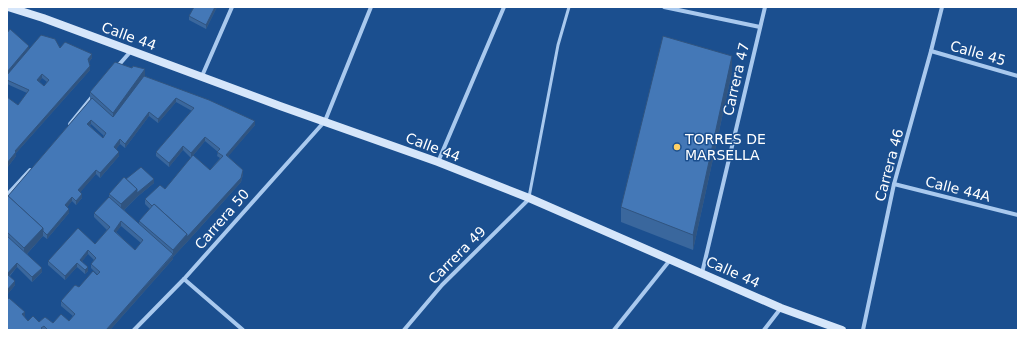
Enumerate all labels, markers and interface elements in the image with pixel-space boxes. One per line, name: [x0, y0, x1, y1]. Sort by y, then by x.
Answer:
street label: Calle 44: [99, 19, 159, 53]
street label: Calle 45: [948, 37, 1008, 69]
street label: Carrera 47: [720, 41, 752, 117]
street label: Carrera 46: [872, 127, 906, 203]
street label: Calle 44: [404, 129, 463, 165]
place label: TORRES DE MARSELLA: [684, 131, 766, 163]
marker: TORRES DE MARSELLA: [672, 142, 682, 152]
street label: Calle 44A: [924, 173, 993, 205]
street label: Carrera 50: [192, 186, 252, 252]
street label: Carrera 49: [425, 223, 489, 287]
street label: Calle 44: [704, 253, 762, 291]

